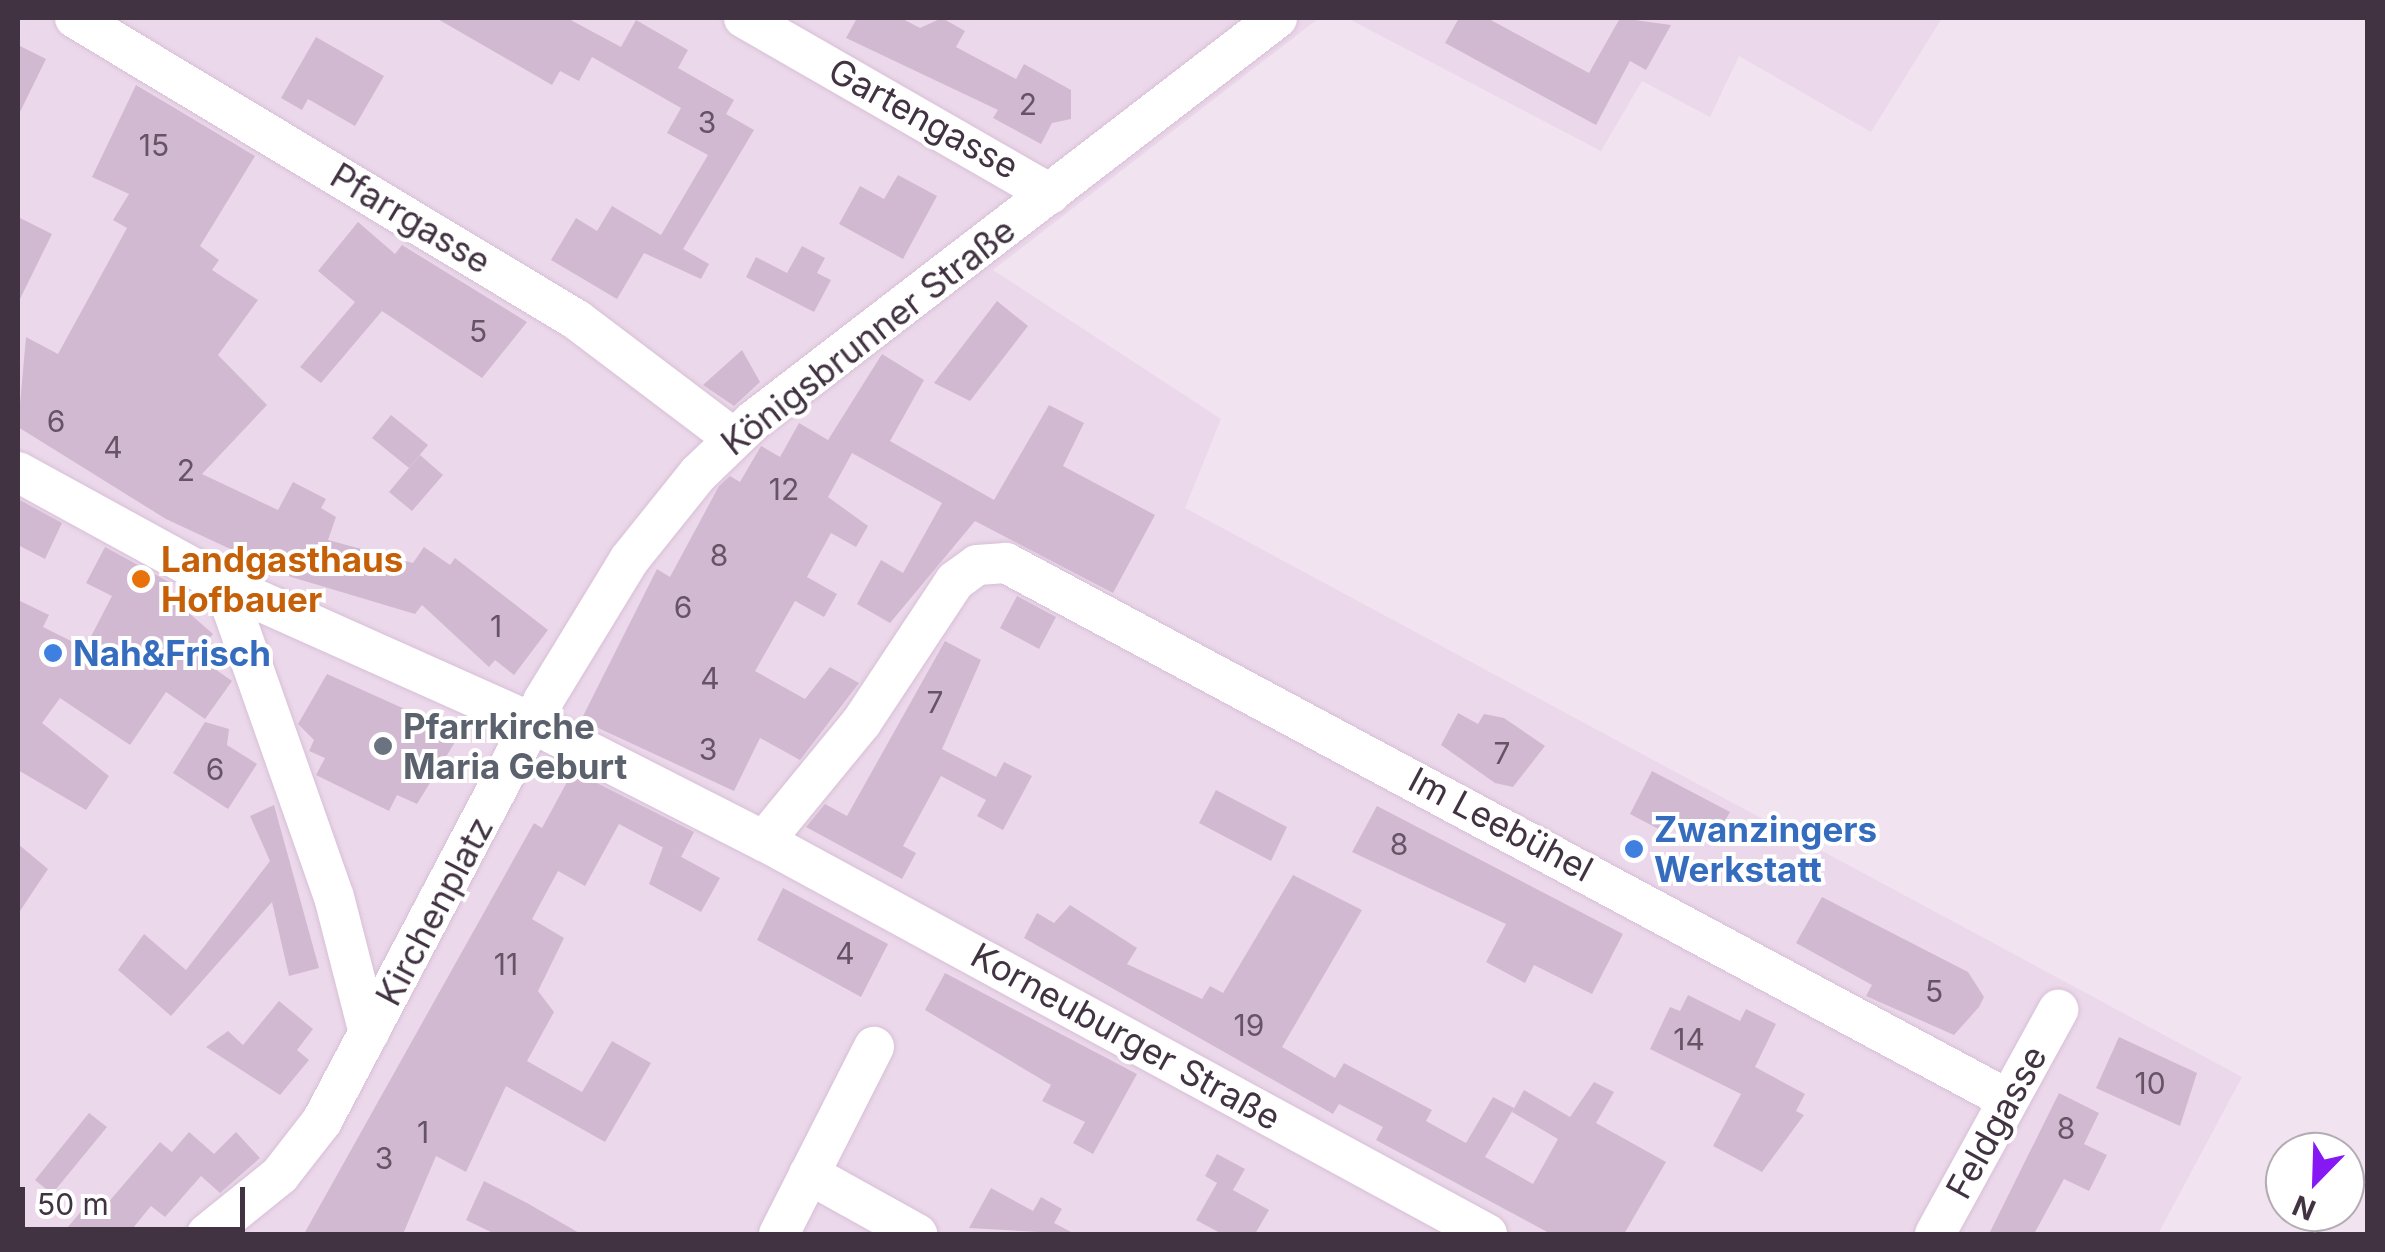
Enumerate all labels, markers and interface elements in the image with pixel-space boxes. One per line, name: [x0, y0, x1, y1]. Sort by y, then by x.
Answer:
street label: Gartengasse: [822, 49, 1026, 187]
house number: 2: [1019, 86, 1037, 122]
house number: 3: [698, 104, 716, 140]
house number: 15: [139, 127, 169, 163]
street label: Pfarrgasse: [323, 154, 499, 282]
street label: Königsbrunner Straße: [713, 208, 1023, 464]
house number: 5: [469, 313, 487, 349]
house number: 6: [47, 403, 65, 439]
house number: 4: [103, 429, 123, 465]
house number: 2: [177, 452, 195, 488]
house number: 12: [769, 471, 799, 507]
house number: 8: [710, 537, 728, 573]
place label: Landgasthaus Hofbauer: [161, 538, 403, 620]
marker: Landgasthaus Hofbauer: [130, 568, 152, 590]
house number: 6: [674, 589, 692, 625]
house number: 1: [490, 608, 502, 644]
place label: Nah&Frisch: [73, 632, 271, 674]
marker: Nah&Frisch: [42, 642, 64, 664]
house number: 4: [700, 660, 720, 696]
house number: 7: [927, 684, 943, 720]
place label: Pfarrkirche Maria Geburt: [403, 705, 627, 787]
house number: 3: [699, 731, 717, 767]
marker: Pfarrkirche Maria Geburt: [372, 735, 394, 757]
house number: 7: [1494, 735, 1510, 771]
house number: 6: [206, 751, 224, 787]
street label: Im Leebühel: [1402, 758, 1600, 890]
place label: Zwanzingers Werkstatt: [1654, 808, 1877, 890]
street label: Kirchenplatz: [367, 810, 501, 1012]
house number: 8: [1390, 826, 1408, 862]
marker: Zwanzingers Werkstatt: [1623, 838, 1645, 860]
street label: Korneuburger Straße: [964, 934, 1288, 1138]
house number: 4: [835, 935, 855, 971]
house number: 11: [494, 946, 518, 982]
house number: 5: [1925, 973, 1943, 1009]
house number: 19: [1234, 1007, 1264, 1043]
house number: 14: [1673, 1021, 1705, 1057]
street label: Feldgasse: [1937, 1038, 2055, 1206]
house number: 10: [2134, 1065, 2166, 1101]
house number: 8: [2057, 1110, 2075, 1146]
house number: 1: [417, 1114, 429, 1150]
north arrow: [2265, 1132, 2365, 1232]
house number: 3: [375, 1140, 393, 1176]
scale bar: [25, 1167, 250, 1229]
text: 50 m: [37, 1186, 109, 1222]
text: N: [2288, 1188, 2321, 1228]

